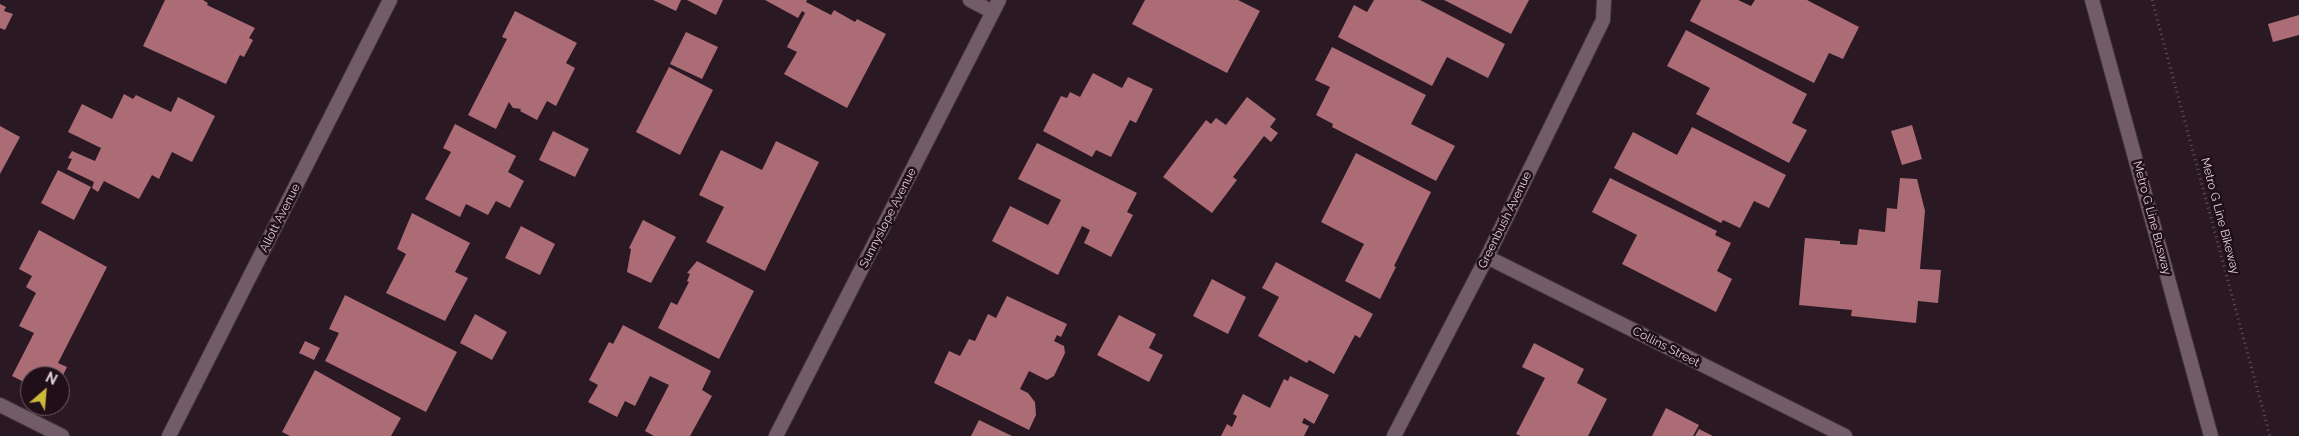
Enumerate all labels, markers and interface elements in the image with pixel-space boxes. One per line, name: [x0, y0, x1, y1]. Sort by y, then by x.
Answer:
street label: Metro G Line Bikeway: [2198, 156, 2242, 276]
street label: Metro G Line Busway: [2130, 160, 2174, 276]
street label: Sunnyslope Avenue: [857, 166, 919, 270]
street label: Greenbush Avenue: [1475, 169, 1535, 271]
street label: Allott Avenue: [257, 181, 303, 255]
street label: Collins Street: [1630, 324, 1702, 370]
north arrow: [20, 366, 70, 416]
text: N: [43, 369, 60, 388]

